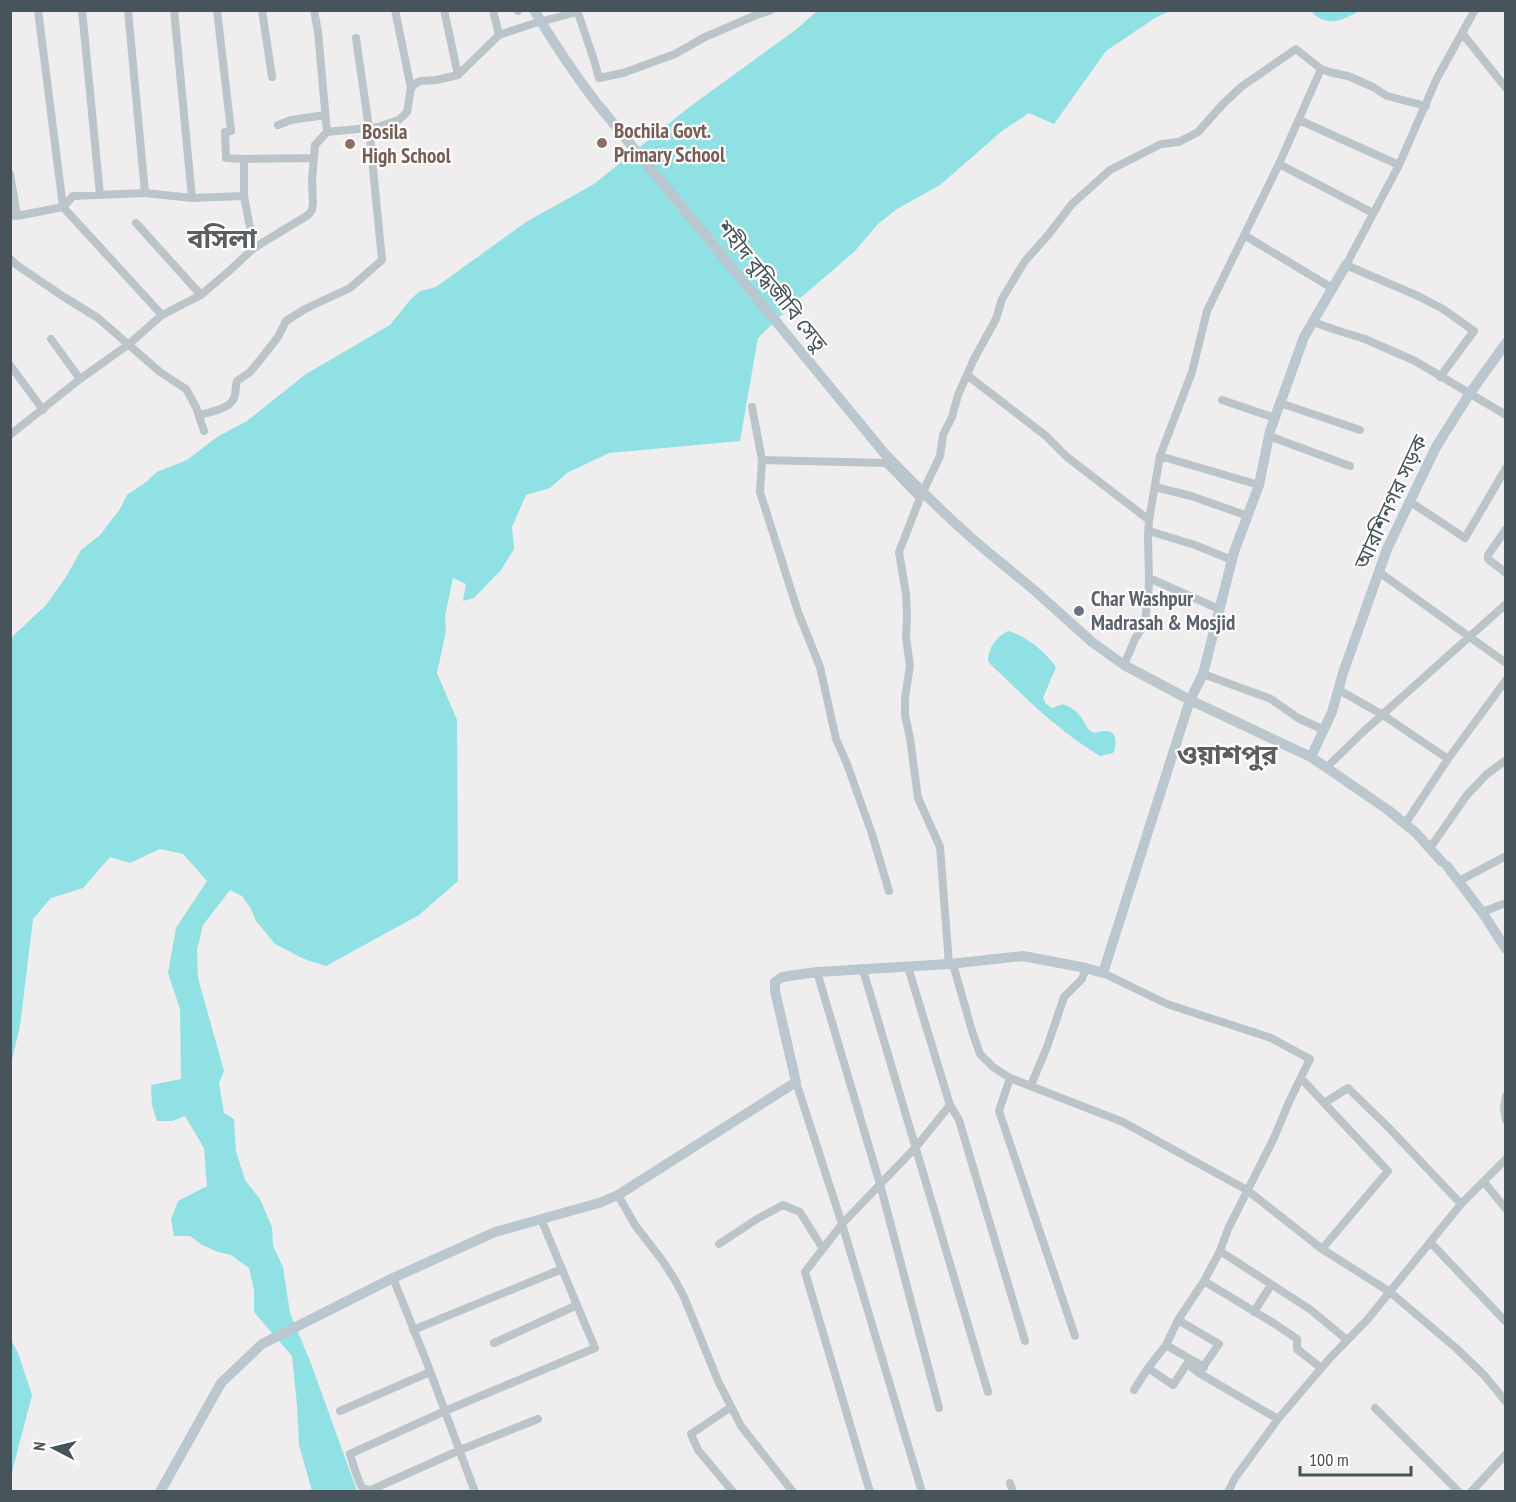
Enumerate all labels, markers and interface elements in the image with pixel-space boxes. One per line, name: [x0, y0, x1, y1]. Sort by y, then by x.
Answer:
place label: Bochila Govt. Primary School: [614, 117, 726, 168]
place label: Bosila High School: [362, 118, 452, 169]
marker: Bochila Govt. Primary School: [595, 136, 609, 150]
marker: Bosila High School: [343, 137, 357, 151]
street label: শহীদ বুদ্ধিজীবি সেতু: [711, 214, 834, 357]
district label: বসিলা: [186, 221, 257, 255]
street label: আরশিনগর সড়ক: [1347, 429, 1434, 574]
place label: Char Washpur Madrasah & Mosjid: [1091, 585, 1235, 636]
marker: Char Washpur Madrasah & Mosjid: [1072, 604, 1086, 618]
district label: ওয়াশপুর: [1177, 737, 1278, 772]
north arrow: [24, 1418, 84, 1478]
scale bar: [1300, 1439, 1411, 1477]
text: N: [29, 1441, 50, 1452]
text: 100 m: [1309, 1448, 1349, 1471]

